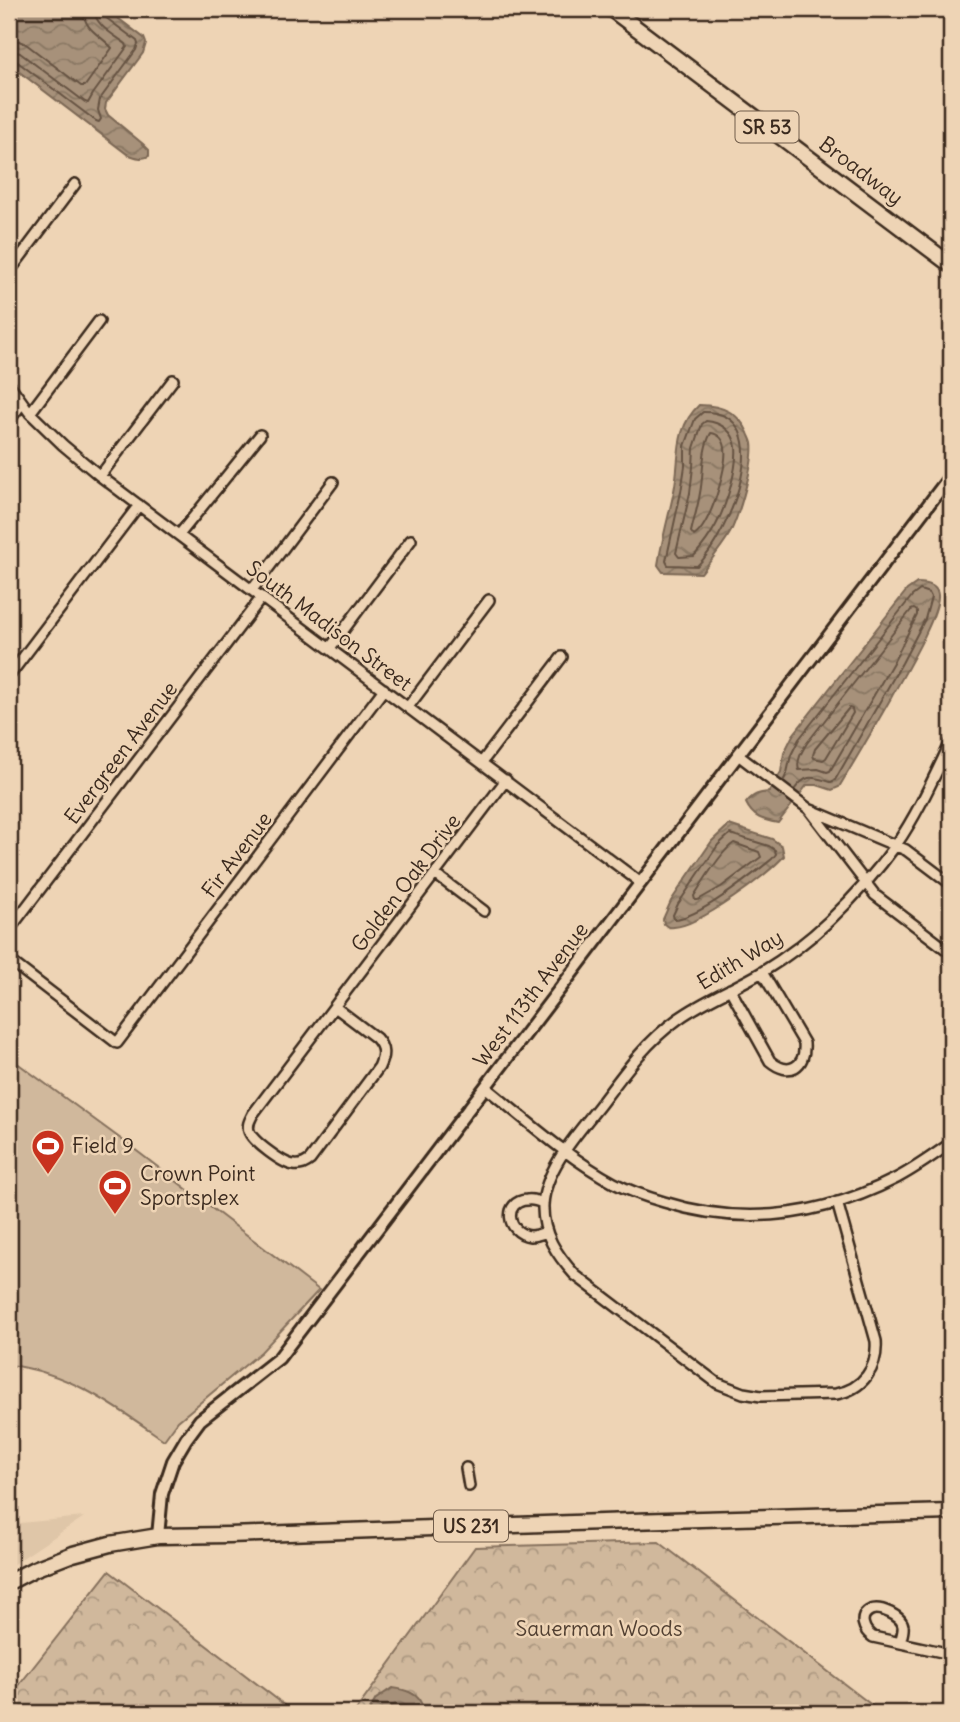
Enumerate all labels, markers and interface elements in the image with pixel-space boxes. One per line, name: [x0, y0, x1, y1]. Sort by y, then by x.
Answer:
road number: SR 53: [736, 111, 798, 142]
street label: Broadway: [814, 130, 909, 211]
street label: South Madison Street: [241, 555, 417, 697]
street label: Evergreen Avenue: [58, 676, 183, 829]
street label: Fir Avenue: [196, 806, 278, 903]
street label: Golden Oak Drive: [345, 808, 466, 957]
street label: West 113th Avenue: [467, 917, 594, 1072]
street label: Edith Way: [692, 923, 788, 996]
sports icon: Field 9: [29, 1127, 67, 1176]
place label: Field 9: [72, 1132, 134, 1159]
place label: Crown Point Sportsplex: [140, 1160, 255, 1211]
sports icon: Crown Point Sportsplex: [96, 1167, 134, 1216]
road number: US 231: [434, 1510, 508, 1542]
park label: Sauerman Woods: [515, 1615, 683, 1642]

